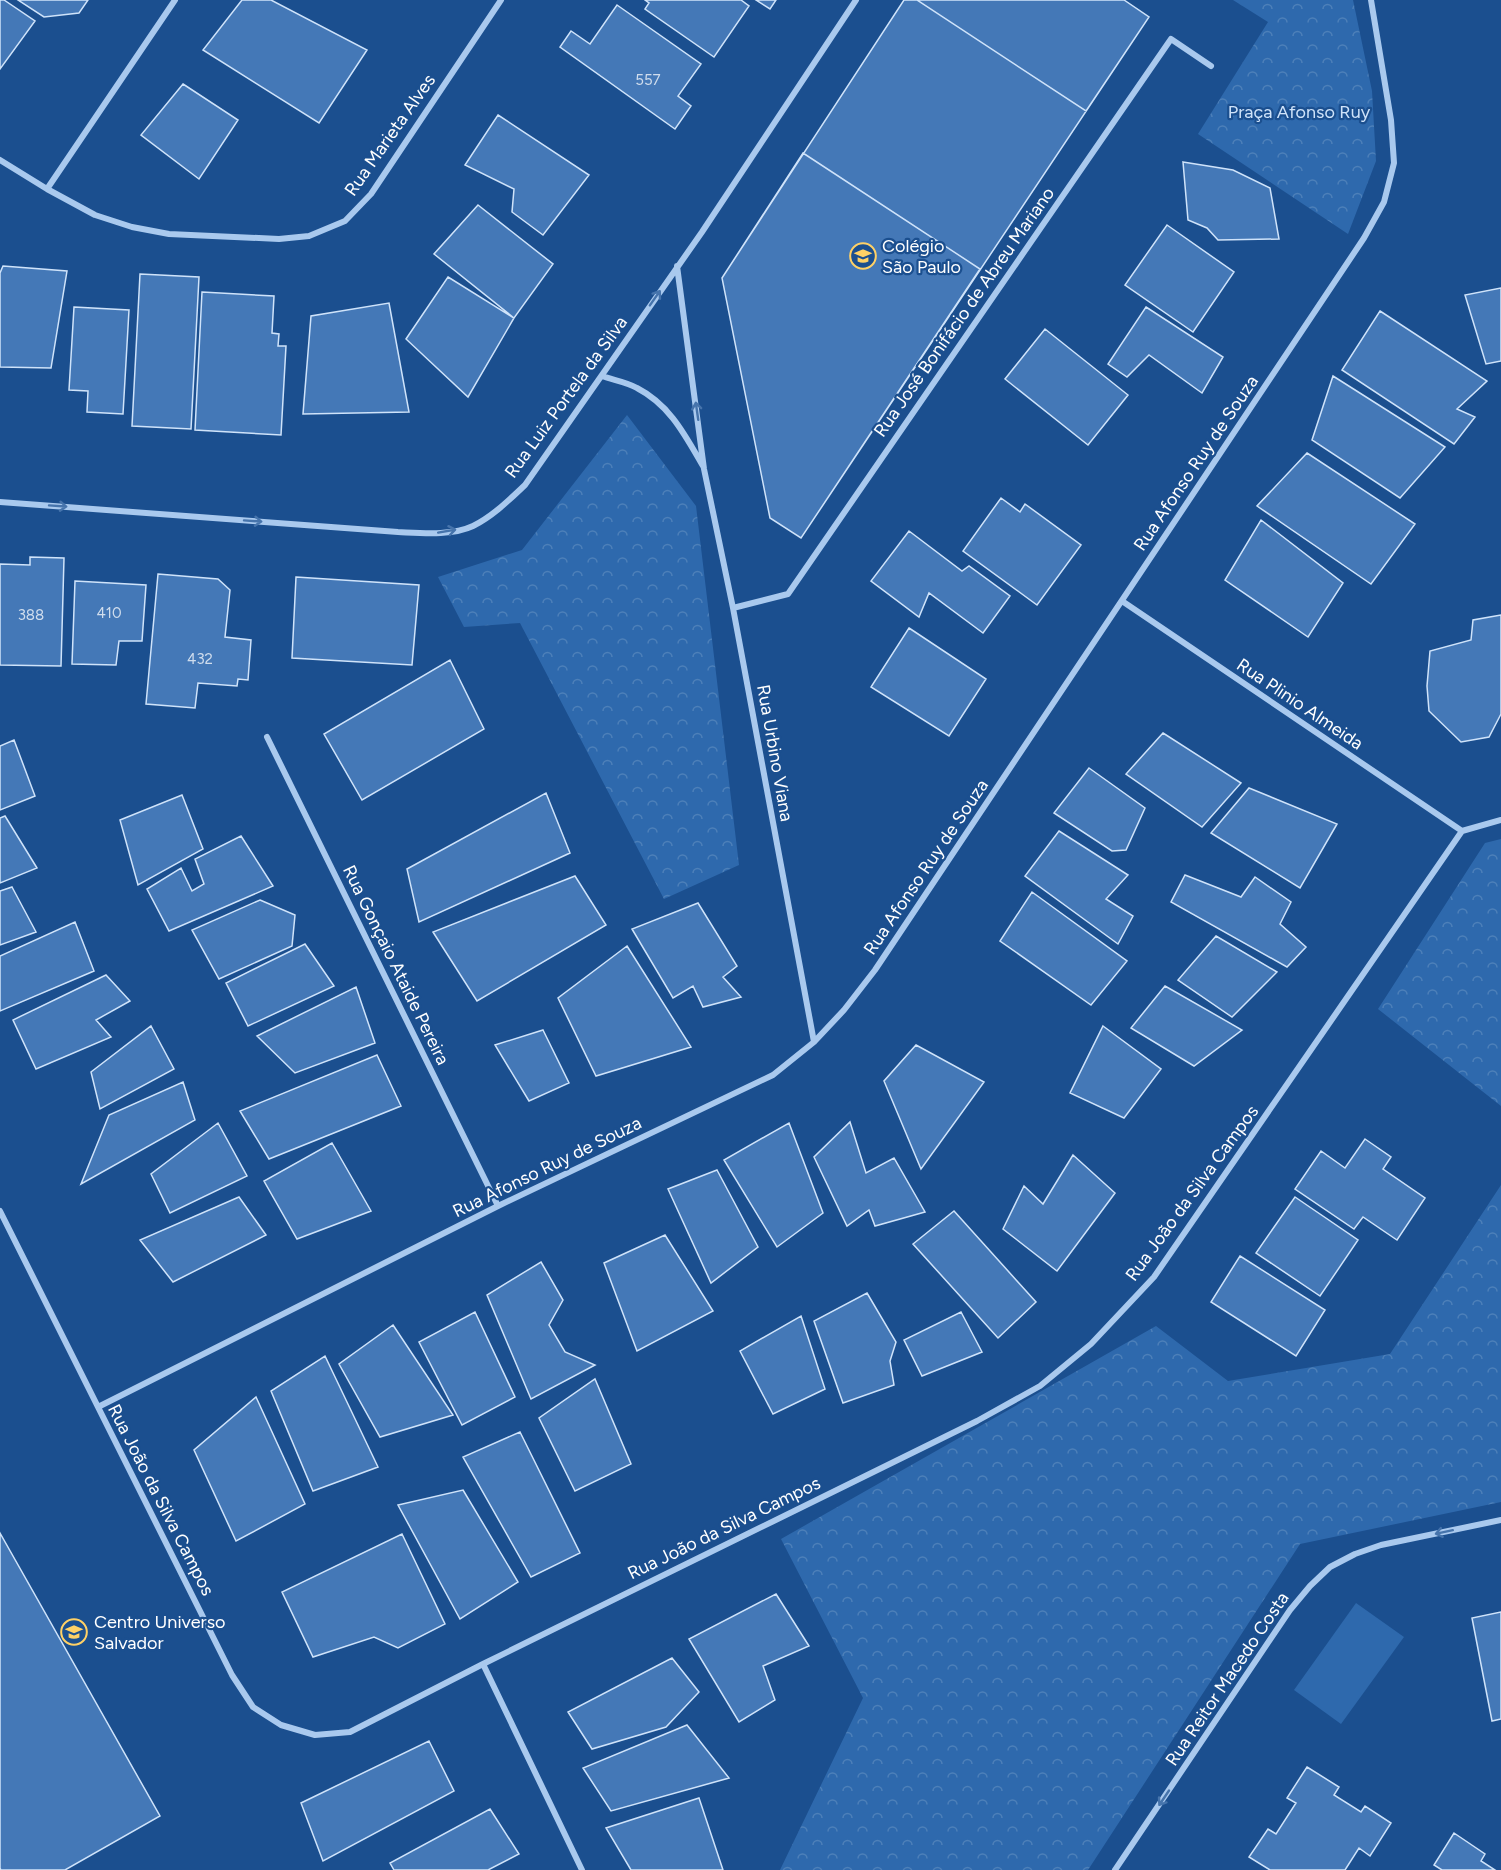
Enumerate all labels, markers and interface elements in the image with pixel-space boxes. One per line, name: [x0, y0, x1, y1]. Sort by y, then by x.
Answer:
street label: Rua Marieta Alves: [340, 70, 440, 200]
house number: 557: [635, 71, 661, 89]
park label: Praça Afonso Ruy: [1228, 101, 1371, 123]
street label: Rua José Bonifácio de Abreu Mariano: [869, 183, 1059, 441]
place label: Colégio São Paulo: [882, 235, 961, 278]
school or university icon: Colégio São Paulo: [848, 241, 878, 271]
one-way arrow: [649, 289, 662, 306]
street label: Rua Luiz Portela da Silva: [500, 312, 632, 482]
street label: Rua Afonso Ruy de Souza: [1129, 371, 1263, 555]
one-way arrow: [691, 401, 702, 421]
one-way arrow: [48, 501, 68, 512]
one-way arrow: [242, 516, 262, 527]
one-way arrow: [437, 525, 456, 536]
house number: 410: [96, 604, 122, 622]
house number: 388: [18, 606, 44, 624]
house number: 432: [187, 650, 213, 668]
street label: Rua Plinio Almeida: [1233, 654, 1367, 754]
street label: Rua Urbino Viana: [752, 683, 798, 823]
street label: Rua Afonso Ruy de Souza: [859, 775, 993, 959]
street label: Rua Gonçaio Ataide Pereira: [338, 861, 454, 1069]
street label: Rua João da Silva Campos: [1121, 1101, 1263, 1285]
street label: Rua Afonso Ruy de Souza: [449, 1112, 645, 1222]
street label: Rua João da Silva Campos: [103, 1401, 219, 1599]
street label: Rua João da Silva Campos: [624, 1472, 824, 1584]
one-way arrow: [1434, 1527, 1454, 1538]
street label: Rua Reitor Macedo Costa: [1161, 1588, 1293, 1770]
place label: Centro Universo Salvador: [94, 1611, 225, 1654]
school or university icon: Centro Universo Salvador: [59, 1617, 89, 1647]
one-way arrow: [1157, 1789, 1169, 1806]

